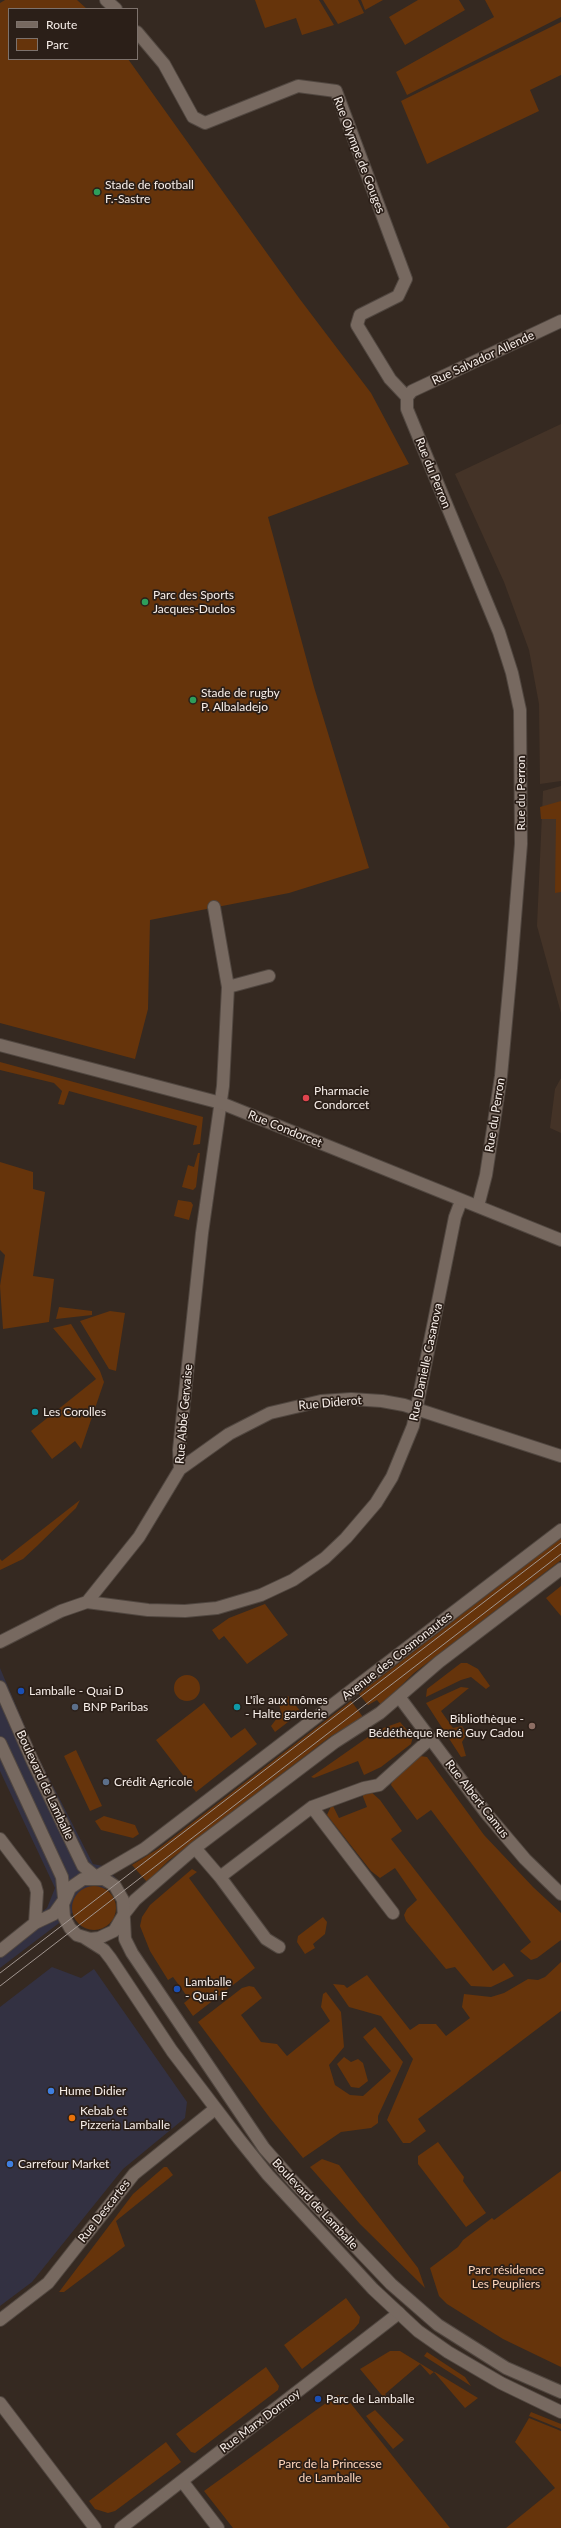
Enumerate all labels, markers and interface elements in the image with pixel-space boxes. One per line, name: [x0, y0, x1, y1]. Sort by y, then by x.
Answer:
legend: [8, 8, 138, 60]
text: Route: [46, 17, 77, 32]
text: Parc: [46, 37, 69, 52]
street label: Rue Olympe de Gouges: [330, 95, 388, 215]
place label: Stade de football F.-Sastre: [105, 178, 194, 206]
marker: Stade de football F.-Sastre: [92, 187, 102, 197]
street label: Rue Salvador Allende: [429, 328, 537, 388]
street label: Rue du Perron: [412, 436, 454, 510]
place label: Parc des Sports Jacques-Duclos: [153, 588, 235, 616]
marker: Parc des Sports Jacques-Duclos: [140, 597, 150, 607]
place label: Stade de rugby P. Albaladejo: [201, 686, 280, 714]
marker: Stade de rugby P. Albaladejo: [188, 695, 198, 705]
street label: Rue du Perron: [514, 755, 528, 831]
street label: Rue du Perron: [482, 1077, 508, 1153]
place label: Pharmacie Condorcet: [314, 1084, 369, 1112]
marker: Pharmacie Condorcet: [301, 1093, 311, 1103]
street label: Rue Condorcet: [246, 1108, 324, 1150]
street label: Rue Danielle Casanova: [407, 1302, 445, 1422]
street label: Rue Abbé Gervaise: [172, 1363, 196, 1465]
street label: Rue Diderot: [298, 1393, 362, 1413]
place label: Les Corolles: [43, 1405, 106, 1419]
marker: Les Corolles: [30, 1407, 40, 1417]
street label: Avenue des Cosmonautes: [339, 1609, 455, 1703]
place label: Lamballe - Quai D: [29, 1684, 124, 1698]
marker: Lamballe - Quai D: [16, 1686, 26, 1696]
place label: L'île aux mômes - Halte garderie: [245, 1693, 328, 1721]
place label: BNP Paribas: [83, 1700, 148, 1714]
marker: BNP Paribas: [70, 1702, 80, 1712]
marker: L'île aux mômes - Halte garderie: [232, 1702, 242, 1712]
place label: Bibliothèque - Bédéthèque René Guy Cadou: [368, 1712, 524, 1740]
marker: Bibliothèque - Bédéthèque René Guy Cadou: [527, 1721, 537, 1731]
street label: Boulevard de Lamballe: [13, 1728, 77, 1842]
street label: Rue Albert Camus: [442, 1757, 512, 1841]
place label: Crédit Agricole: [114, 1775, 193, 1789]
marker: Crédit Agricole: [101, 1777, 111, 1787]
place label: Lamballe - Quai F: [185, 1975, 232, 2003]
marker: Lamballe - Quai F: [172, 1984, 182, 1994]
place label: Hume Didier: [59, 2084, 126, 2098]
marker: Hume Didier: [46, 2086, 56, 2096]
place label: Kebab et Pizzeria Lamballe: [80, 2104, 170, 2132]
marker: Kebab et Pizzeria Lamballe: [67, 2113, 77, 2123]
street label: Boulevard de Lamballe: [269, 2156, 361, 2252]
place label: Carrefour Market: [18, 2157, 109, 2171]
marker: Carrefour Market: [5, 2159, 15, 2169]
street label: Rue Descartes: [75, 2177, 133, 2245]
park label: Parc résidence Les Peupliers: [468, 2263, 544, 2291]
street label: Rue Marx Dormoy: [217, 2386, 303, 2456]
place label: Parc de Lamballe: [326, 2392, 415, 2406]
marker: Parc de Lamballe: [313, 2394, 323, 2404]
park label: Parc de la Princesse de Lamballe: [278, 2457, 382, 2485]

